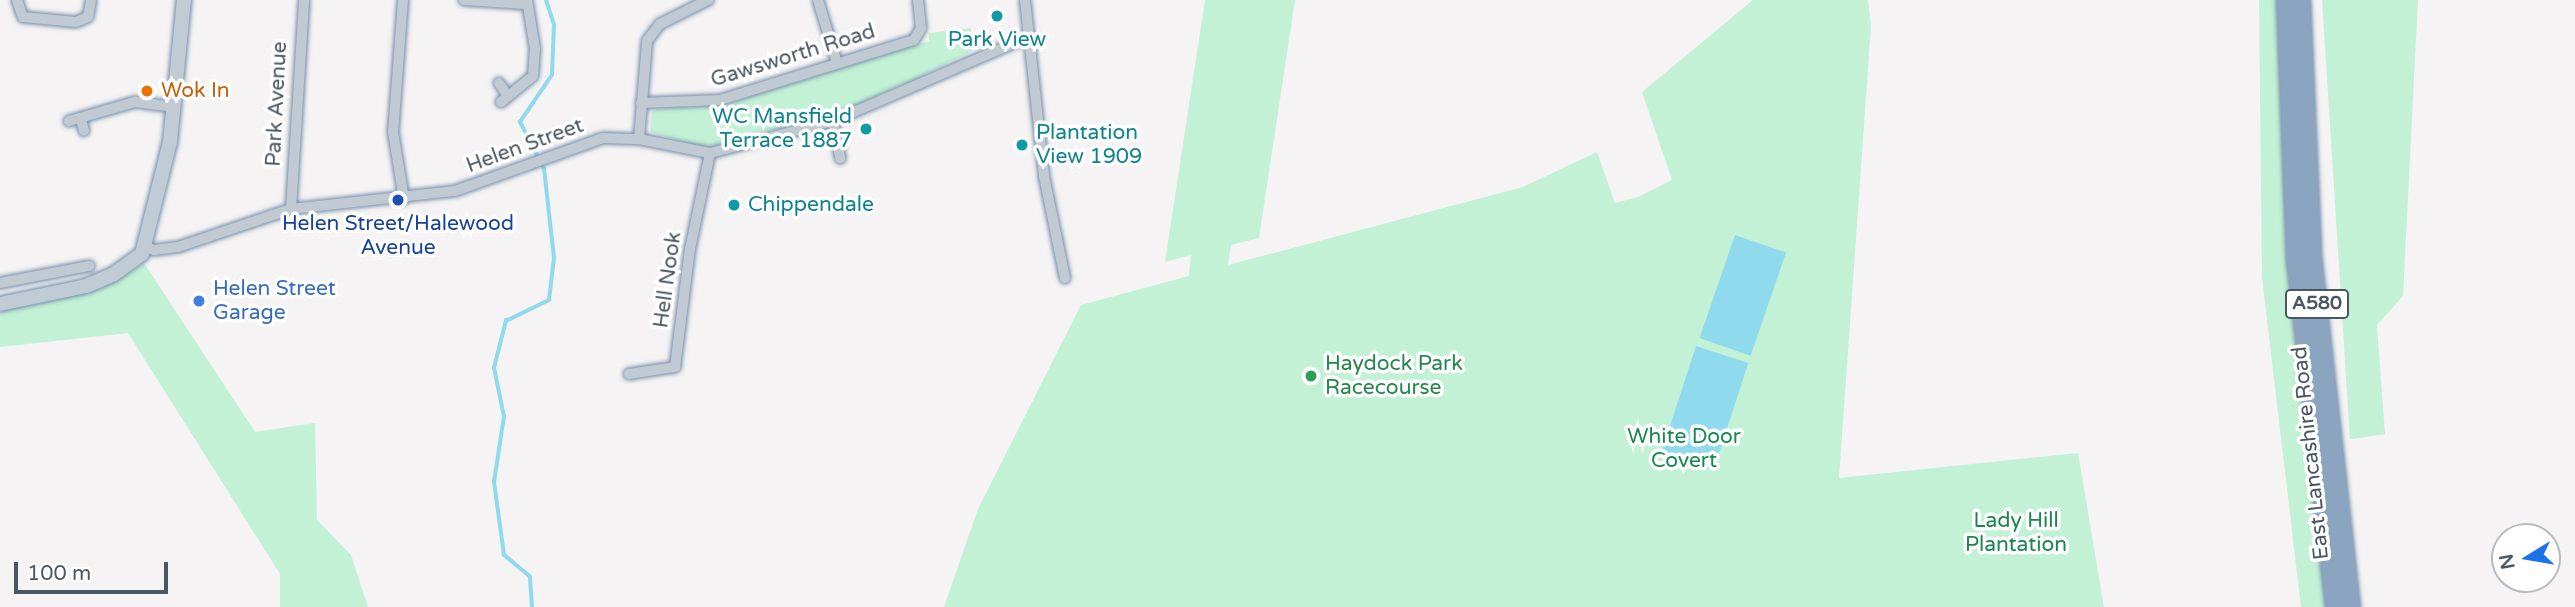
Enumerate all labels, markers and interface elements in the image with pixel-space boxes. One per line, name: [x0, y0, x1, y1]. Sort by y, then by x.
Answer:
marker: Park View: [989, 8, 1005, 24]
street label: Gawsworth Road: [708, 19, 878, 93]
place label: Park View: [948, 27, 1046, 53]
street label: Park Avenue: [261, 41, 293, 167]
place label: Wok In: [161, 78, 230, 104]
marker: Wok In: [139, 83, 155, 99]
place label: WC Mansfield Terrace 1887: [712, 104, 852, 154]
street label: Helen Street: [463, 113, 587, 179]
place label: Plantation View 1909: [1036, 120, 1142, 170]
marker: WC Mansfield Terrace 1887: [858, 121, 874, 137]
marker: Plantation View 1909: [1014, 137, 1030, 153]
marker: Helen Street/Halewood Avenue: [390, 192, 406, 208]
place label: Chippendale: [748, 192, 874, 218]
marker: Chippendale: [726, 197, 742, 213]
place label: Helen Street/Halewood Avenue: [282, 211, 514, 261]
street label: Hell Nook: [649, 230, 687, 330]
place label: Helen Street Garage: [213, 276, 336, 326]
road number: A580: [2284, 288, 2350, 320]
marker: Helen Street Garage: [191, 293, 207, 309]
street label: East Lancashire Road: [2287, 345, 2335, 561]
place label: Haydock Park Racecourse: [1325, 351, 1463, 401]
marker: Haydock Park Racecourse: [1303, 368, 1319, 384]
park label: White Door Covert: [1627, 424, 1741, 474]
park label: Lady Hill Plantation: [1965, 508, 2067, 558]
north arrow: [2491, 523, 2561, 593]
scale bar: [18, 548, 172, 592]
text: N: [2495, 552, 2520, 571]
text: 100 m: [27, 561, 91, 586]

